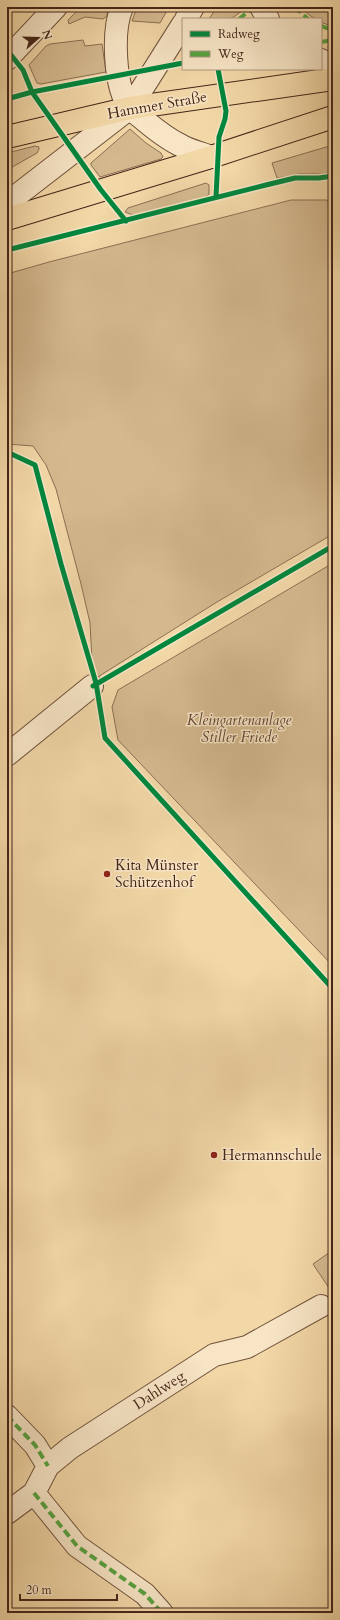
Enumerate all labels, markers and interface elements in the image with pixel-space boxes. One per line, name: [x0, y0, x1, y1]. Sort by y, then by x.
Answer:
north arrow: [18, 18, 58, 58]
legend: [182, 18, 322, 70]
text: Radweg: [218, 26, 260, 42]
text: N: [38, 28, 56, 42]
text: Weg: [217, 46, 244, 62]
street label: Hammer Straße: [106, 86, 208, 124]
park label: Kleingartenanlage Stiller Friede: [187, 710, 291, 747]
place label: Kita Münster Schützenhof: [115, 855, 199, 892]
marker: Kita Münster Schützenhof: [102, 869, 112, 879]
place label: Hermannschule: [222, 1145, 322, 1165]
marker: Hermannschule: [209, 1150, 219, 1160]
street label: Dahlweg: [129, 1366, 189, 1414]
scale bar: [20, 1576, 117, 1602]
text: 20 m: [26, 1582, 53, 1598]

